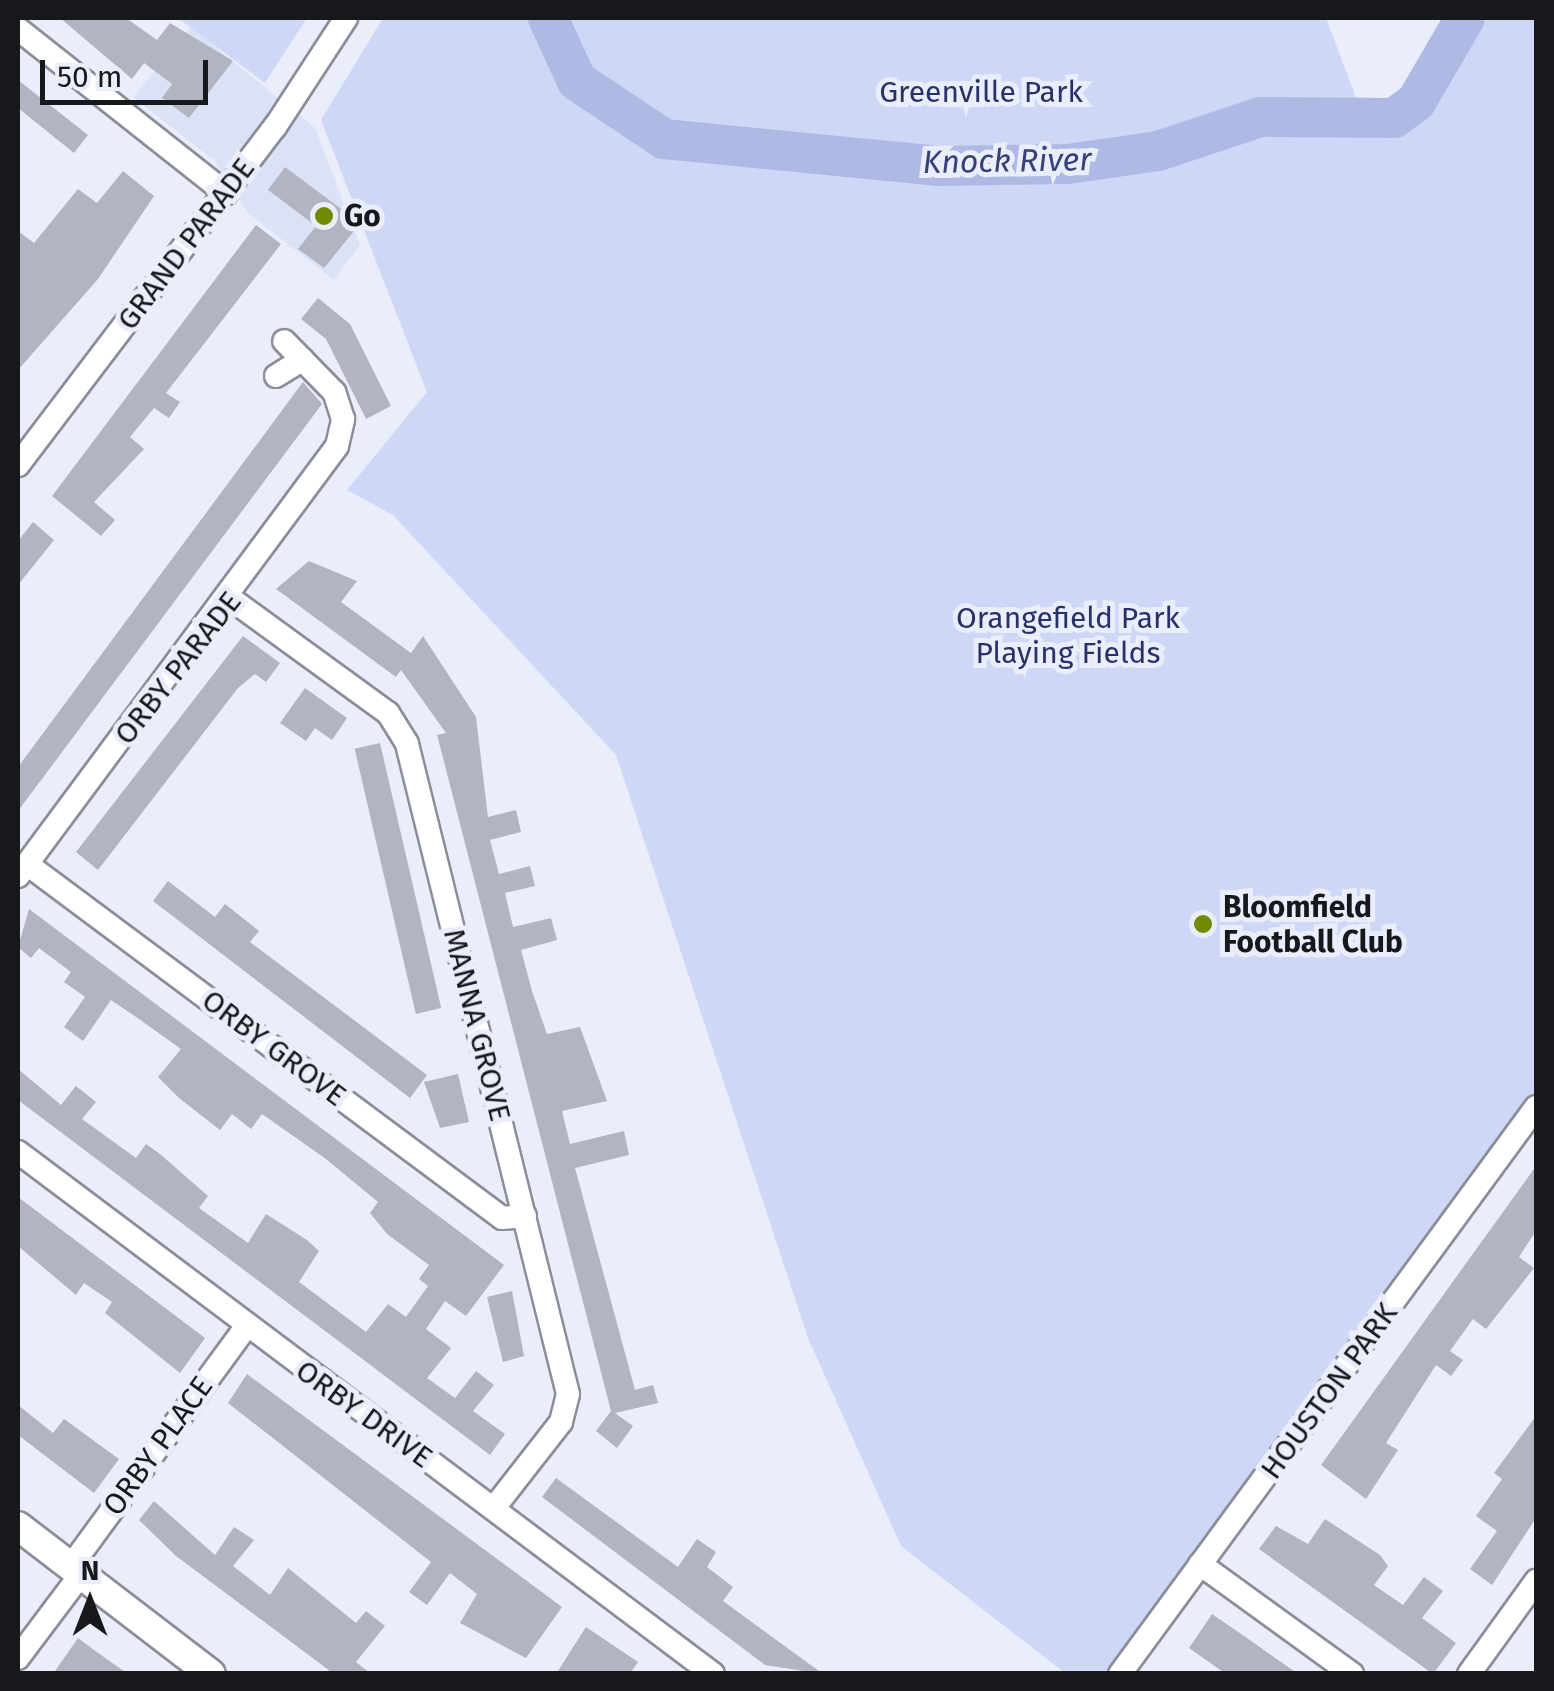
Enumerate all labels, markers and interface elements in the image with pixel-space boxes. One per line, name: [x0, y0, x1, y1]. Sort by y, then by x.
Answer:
scale bar: [45, 40, 212, 102]
text: 50 m: [57, 59, 122, 95]
park label: Greenville Park: [879, 74, 1083, 110]
water label: Knock River: [922, 140, 1092, 182]
street label: GRAND PARADE: [110, 151, 262, 337]
place label: Go: [344, 198, 381, 234]
marker: Go: [313, 205, 335, 227]
street label: ORBY PARADE: [107, 584, 249, 752]
park label: Orangefield Park Playing Fields: [956, 600, 1180, 670]
place label: Bloomfield Football Club: [1223, 889, 1403, 960]
marker: Bloomfield Football Club: [1192, 913, 1214, 935]
street label: MANNA GROVE: [436, 925, 518, 1125]
street label: ORBY GROVE: [195, 982, 353, 1114]
street label: HOUSTON PARK: [1253, 1296, 1405, 1486]
street label: ORBY DRIVE: [289, 1352, 439, 1476]
street label: ORBY PLACE: [96, 1369, 220, 1523]
north arrow: [40, 1551, 140, 1651]
text: N: [81, 1554, 99, 1587]

